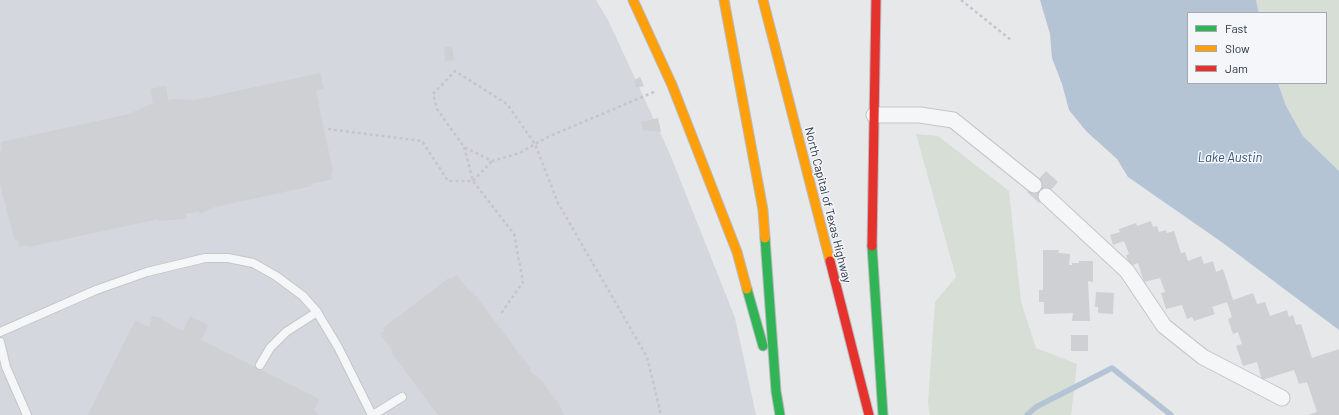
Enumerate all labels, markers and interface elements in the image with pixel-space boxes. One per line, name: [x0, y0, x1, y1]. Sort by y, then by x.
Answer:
legend: [1187, 12, 1327, 84]
text: Fast: [1225, 21, 1248, 35]
text: Slow: [1225, 41, 1250, 55]
text: Jam: [1225, 61, 1248, 75]
street label: North Capital of Texas Highway: [802, 125, 854, 285]
water label: Lake Austin: [1198, 150, 1262, 166]

